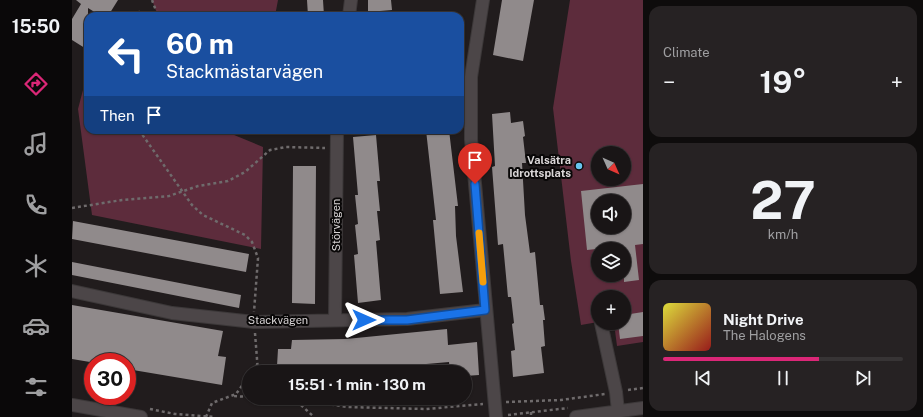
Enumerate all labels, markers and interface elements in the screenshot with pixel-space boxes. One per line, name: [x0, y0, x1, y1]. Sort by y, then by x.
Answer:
text: 15:50: [12, 16, 60, 37]
text: 60 m: [166, 27, 234, 60]
icon: left: [100, 28, 152, 80]
text: Climate: [663, 45, 710, 60]
text: Stackmästarvägen: [166, 61, 323, 82]
text: 19°: [760, 64, 806, 100]
text: −: [663, 69, 675, 95]
text: +: [891, 69, 903, 95]
icon: directions: [22, 70, 50, 98]
icon: arrive: [143, 104, 165, 126]
text: Then: [100, 107, 135, 124]
icon: music: [22, 130, 50, 158]
pin: [458, 143, 492, 184]
north arrow: [591, 146, 631, 186]
map controls: [591, 146, 631, 330]
icon: arrive: [464, 149, 486, 171]
place label: Valsätra Idrottsplats: [509, 154, 571, 179]
marker: Valsätra Idrottsplats: [574, 161, 584, 171]
text: 27: [750, 170, 816, 231]
icon: phone: [22, 191, 50, 219]
button: sound: [591, 194, 631, 234]
street label: Störvägen: [330, 199, 342, 251]
text: km/h: [768, 227, 798, 242]
button: layers: [591, 242, 631, 282]
icon: climate: [22, 252, 50, 280]
button: +: [591, 290, 631, 330]
position arrow: [343, 299, 385, 341]
text: Night Drive: [723, 311, 804, 328]
icon: car: [22, 312, 50, 340]
street label: Stackvägen: [248, 314, 308, 326]
text: The Halogens: [723, 328, 806, 343]
speed limit sign: 30: [84, 353, 136, 405]
icon: previous: [692, 367, 714, 389]
icon: pause: [772, 367, 794, 389]
icon: next: [852, 367, 874, 389]
icon: filters: [22, 373, 50, 401]
text: 15:51 · 1 min · 130 m: [288, 376, 426, 393]

